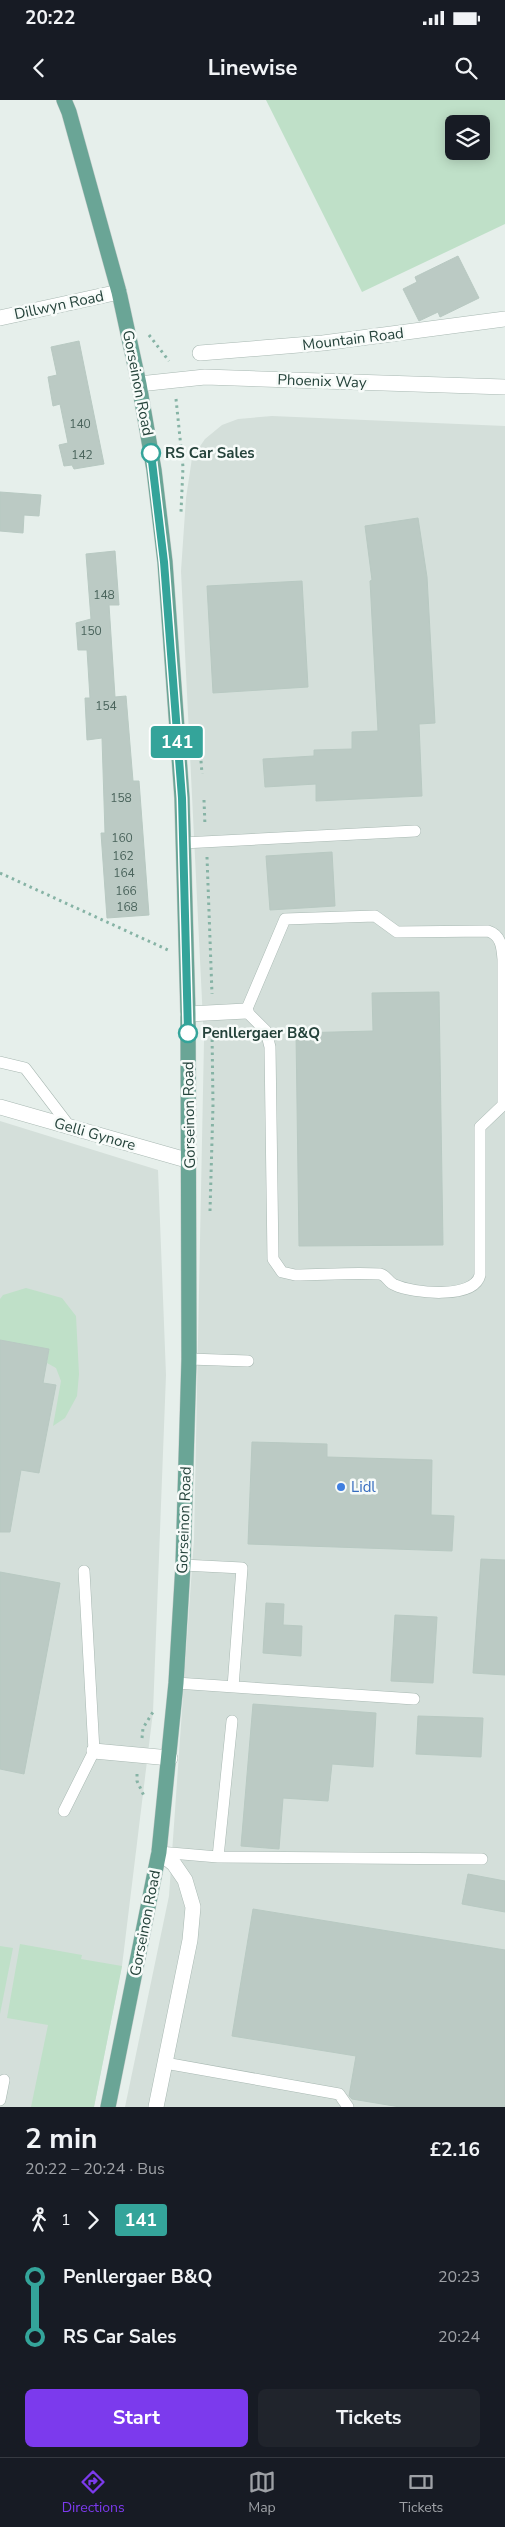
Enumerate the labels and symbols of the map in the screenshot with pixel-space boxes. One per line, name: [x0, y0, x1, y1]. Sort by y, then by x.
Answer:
street label: Dillwyn Road: [12, 286, 106, 324]
street label: Mountain Road: [301, 323, 405, 355]
street label: Gorseinon Road: [118, 328, 158, 438]
street label: Phoenix Way: [277, 369, 367, 393]
house number: 140: [69, 416, 91, 432]
marker: RS Car Sales: [141, 443, 161, 463]
place label: RS Car Sales: [165, 443, 255, 463]
house number: 142: [71, 447, 93, 463]
house number: 148: [93, 587, 115, 603]
house number: 150: [80, 623, 102, 639]
house number: 154: [95, 698, 117, 714]
line badge: 141: [148, 726, 206, 758]
house number: 158: [110, 790, 132, 806]
house number: 160: [111, 830, 133, 846]
house number: 162: [112, 848, 134, 864]
house number: 164: [113, 865, 135, 881]
house number: 166: [115, 883, 137, 899]
house number: 168: [116, 899, 138, 915]
marker: Penllergaer B&Q: [178, 1023, 198, 1043]
place label: Penllergaer B&Q: [202, 1023, 320, 1043]
street label: Gorseinon Road: [178, 1061, 200, 1169]
street label: Gelli Gynore: [52, 1113, 138, 1155]
street label: Gorseinon Road: [172, 1466, 196, 1574]
place label: Lidl: [351, 1477, 376, 1497]
marker: Lidl: [335, 1481, 347, 1493]
street label: Gorseinon Road: [125, 1868, 165, 1978]

